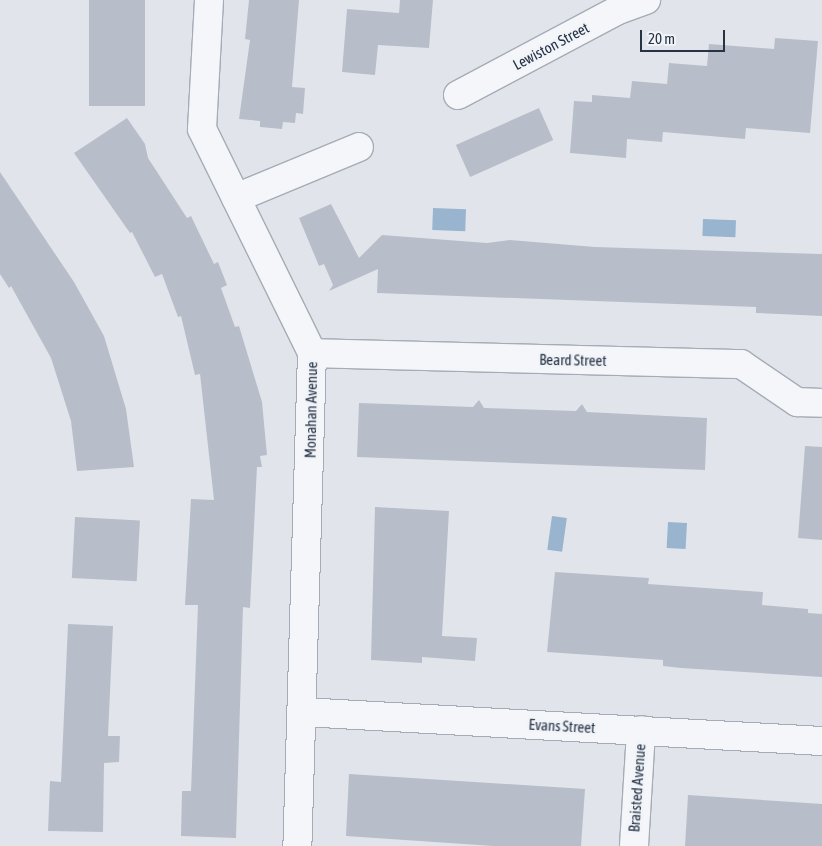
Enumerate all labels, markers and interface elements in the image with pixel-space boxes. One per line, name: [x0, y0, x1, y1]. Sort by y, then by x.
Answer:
street label: Lewiston Street: [510, 18, 592, 74]
scale bar: [642, 20, 727, 52]
text: 20 m: [648, 30, 675, 47]
street label: Beard Street: [539, 350, 607, 370]
street label: Monahan Avenue: [301, 362, 321, 458]
street label: Evans Street: [528, 715, 596, 737]
street label: Braisted Avenue: [625, 743, 649, 833]

